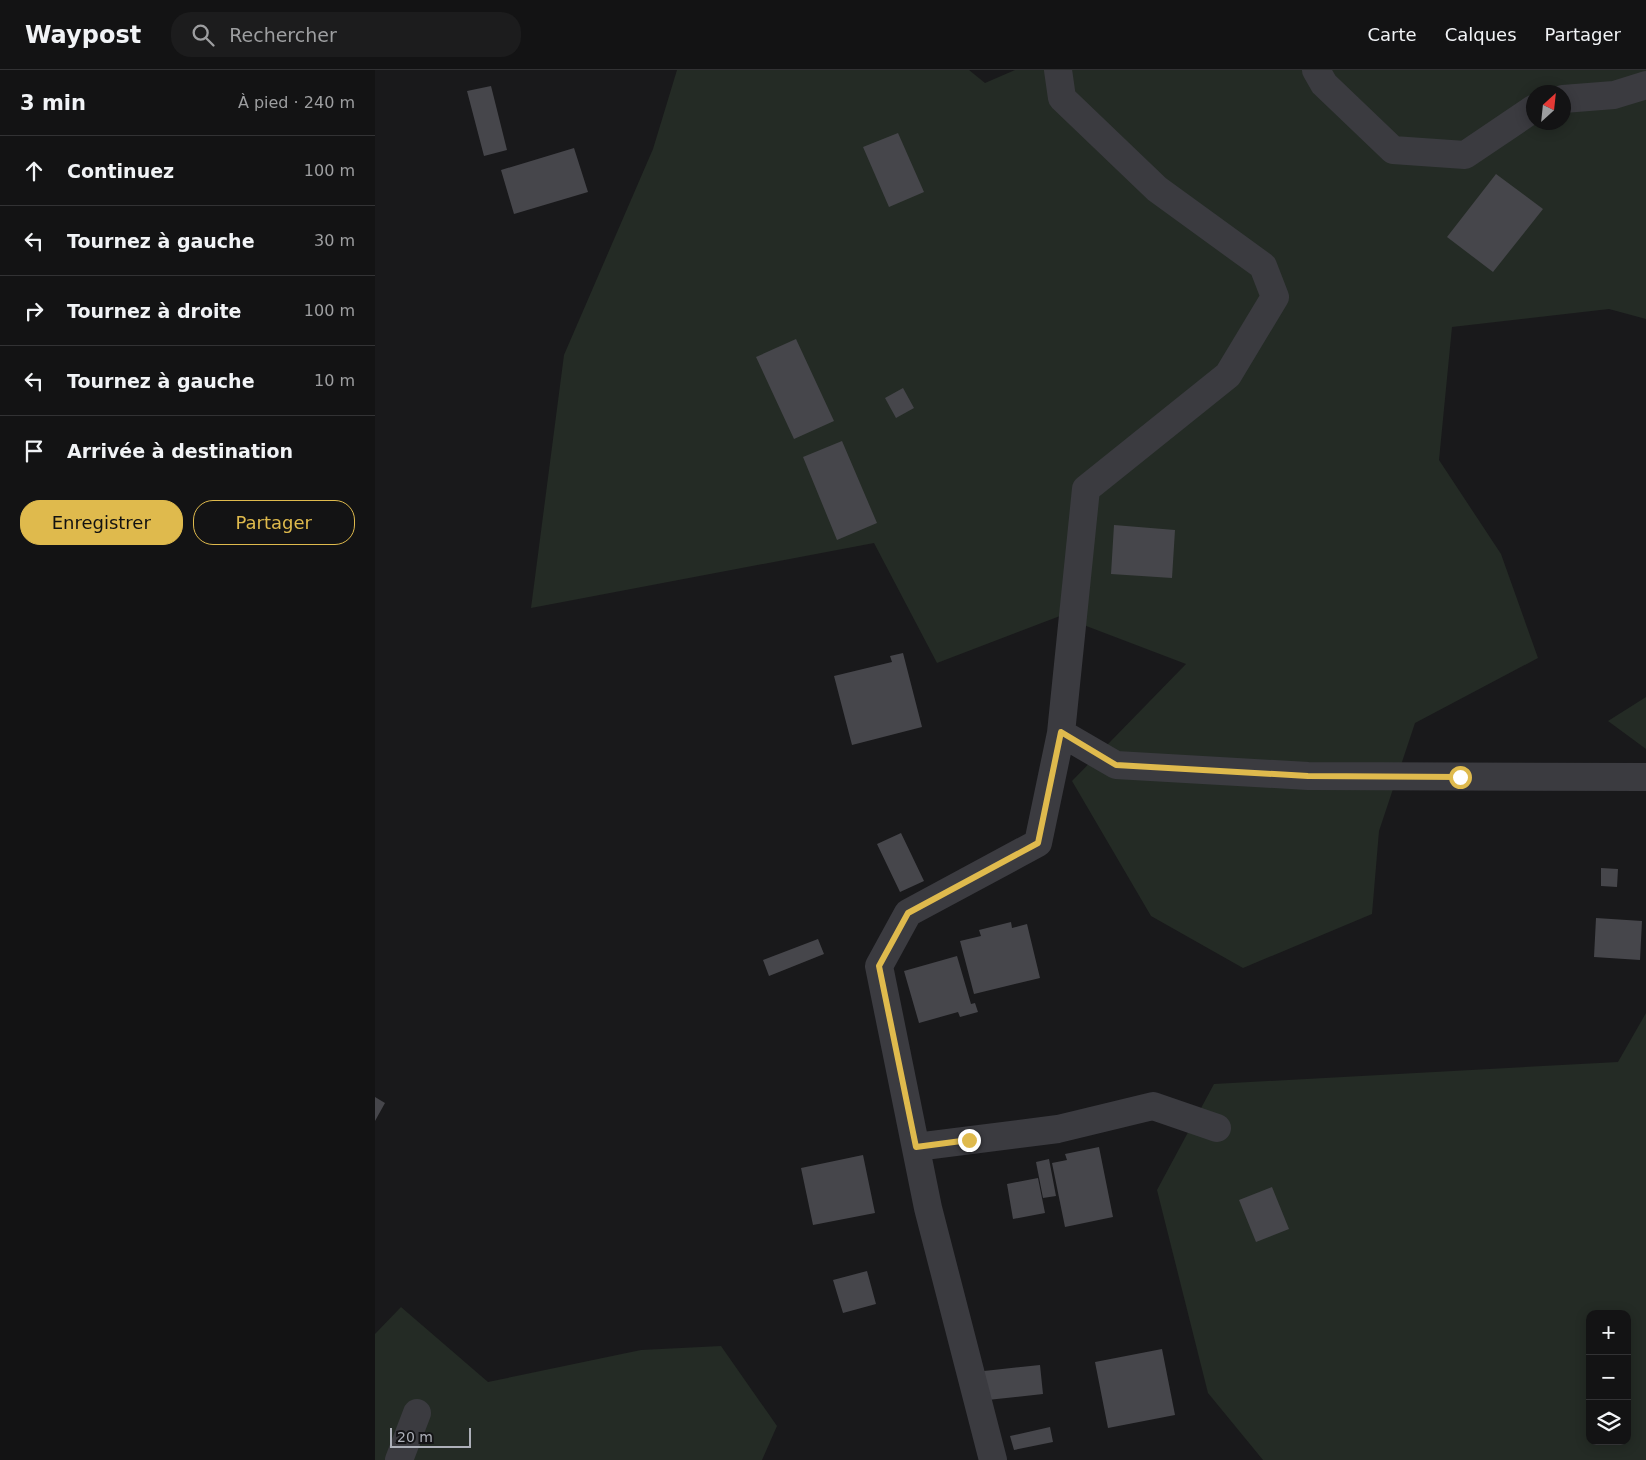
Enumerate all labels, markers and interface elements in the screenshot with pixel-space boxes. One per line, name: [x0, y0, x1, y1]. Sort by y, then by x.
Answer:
search box: [171, 12, 521, 57]
text: Waypost: [25, 21, 141, 49]
icon: search: [189, 21, 217, 49]
text: Rechercher: [229, 24, 337, 46]
text: Carte: [1368, 24, 1417, 45]
text: Calques: [1445, 24, 1517, 45]
text: Partager: [1545, 24, 1621, 45]
north arrow: [1526, 85, 1571, 130]
text: 3 min: [20, 91, 86, 115]
text: À pied · 240 m: [238, 93, 355, 112]
icon: ahead: [20, 157, 48, 185]
text: Continuez: [67, 160, 174, 182]
text: 100 m: [304, 161, 355, 180]
icon: left: [20, 227, 48, 255]
text: Tournez à gauche: [67, 230, 255, 252]
text: 30 m: [314, 231, 355, 250]
icon: right: [20, 297, 48, 325]
text: Tournez à droite: [67, 300, 241, 322]
text: 100 m: [304, 301, 355, 320]
icon: left: [20, 367, 48, 395]
text: Tournez à gauche: [67, 370, 255, 392]
text: 10 m: [314, 371, 355, 390]
icon: arrive: [20, 437, 48, 465]
text: Arrivée à destination: [67, 440, 293, 462]
button: Enregistrer: [20, 500, 183, 545]
button: Partager: [193, 500, 355, 545]
route start: [1449, 766, 1472, 789]
route end: [958, 1129, 981, 1152]
map controls: [1586, 1310, 1631, 1445]
button: +: [1586, 1310, 1631, 1355]
button: −: [1586, 1355, 1631, 1400]
button: layers: [1586, 1400, 1631, 1445]
scale bar: [390, 1425, 471, 1448]
text: 20 m: [397, 1429, 433, 1445]

